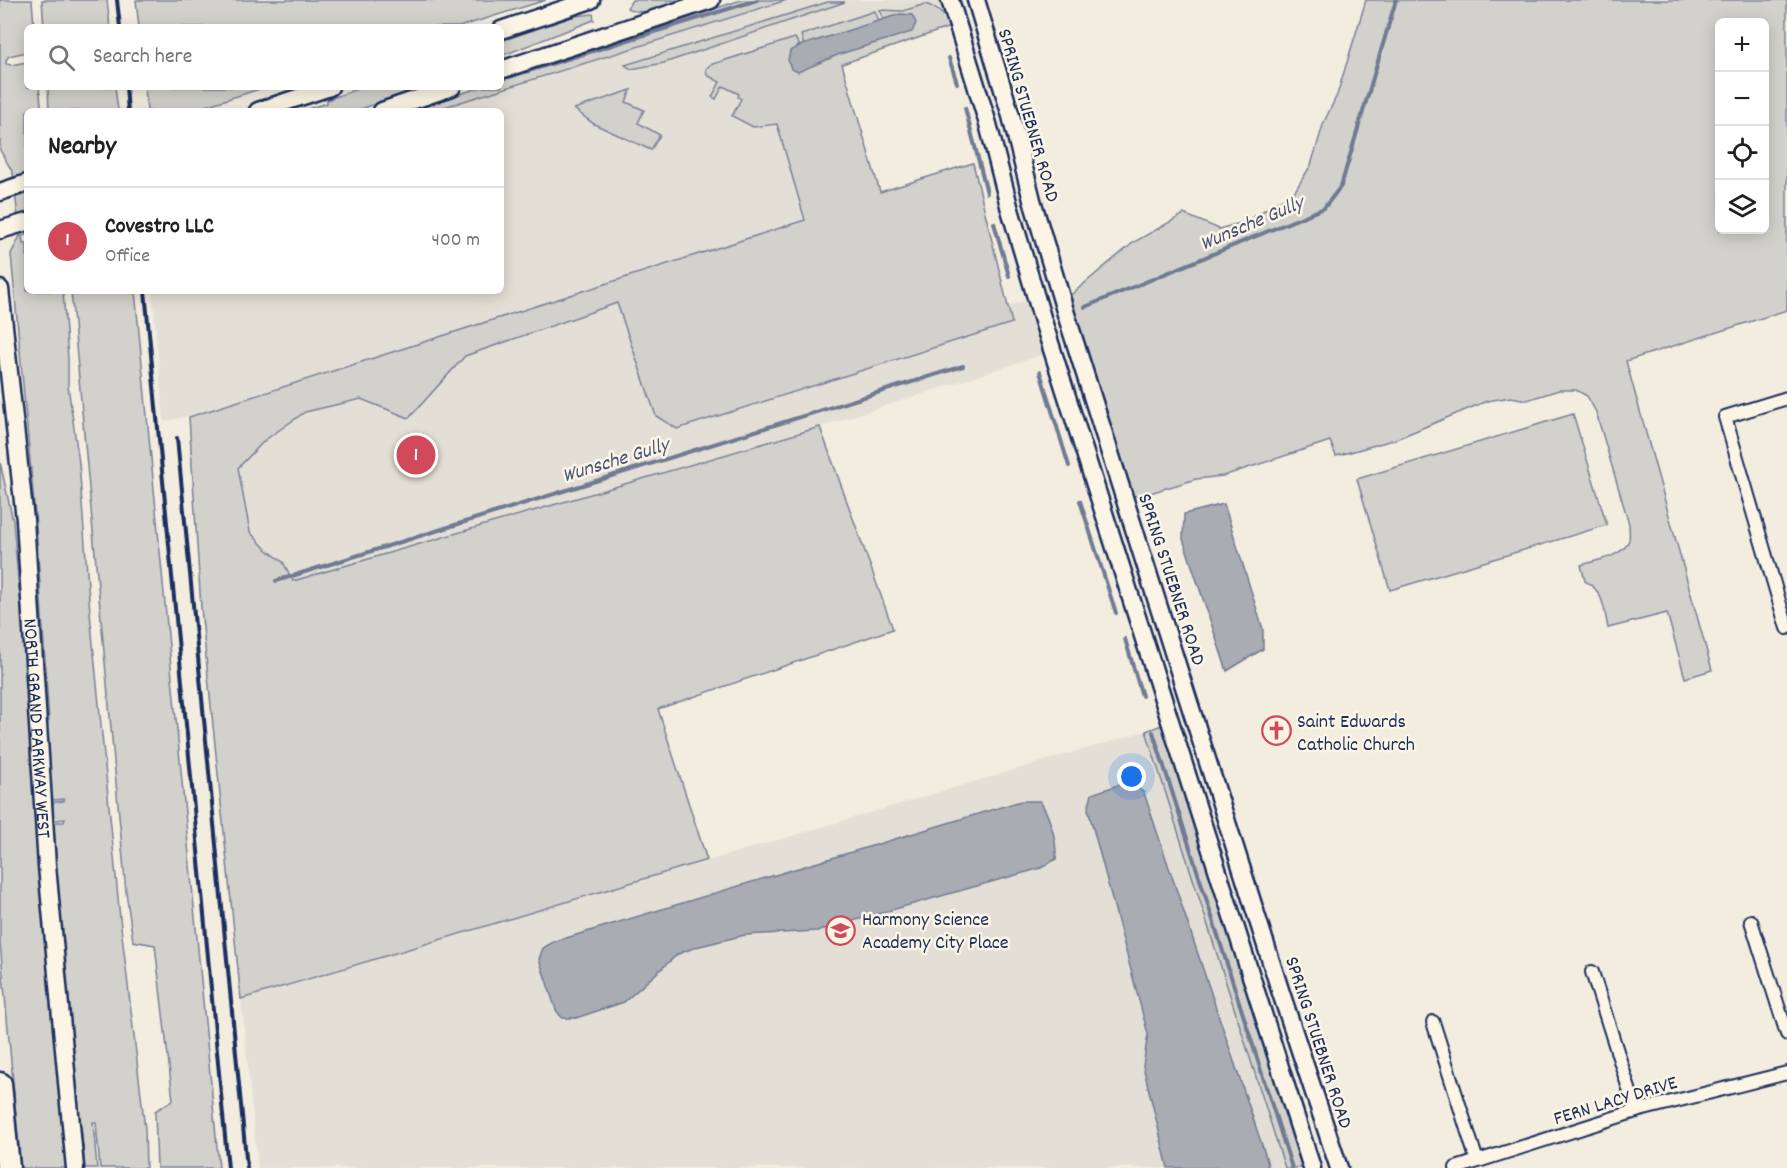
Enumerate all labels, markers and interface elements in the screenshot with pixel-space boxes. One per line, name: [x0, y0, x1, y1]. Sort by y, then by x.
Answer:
map controls: [1715, 18, 1769, 234]
button: +: [1715, 18, 1769, 72]
search box: [24, 24, 504, 90]
street label: SPRING STUEBNER ROAD: [989, 26, 1065, 206]
icon: search: [45, 41, 78, 74]
text: Search here: [93, 42, 192, 73]
button: −: [1715, 72, 1769, 126]
button: locate: [1715, 126, 1769, 180]
text: Nearby: [48, 129, 116, 166]
button: layers: [1715, 180, 1769, 234]
water label: Wunsche Gully: [1196, 189, 1311, 260]
text: Covestro LLC: [105, 212, 214, 243]
text: 1: [65, 227, 70, 255]
text: 400 m: [432, 227, 480, 255]
text: Office: [105, 243, 150, 271]
water label: Wunsche Gully: [559, 431, 675, 492]
pin: 1: [396, 432, 436, 478]
street label: SPRING STUEBNER ROAD: [1129, 490, 1211, 669]
street label: NORTH GRAND PARKWAY WEST: [14, 618, 56, 839]
place label: Saint Edwards Catholic Church: [1297, 709, 1415, 760]
church icon: Saint Edwards Catholic Church: [1260, 715, 1292, 747]
your location: [1117, 762, 1146, 791]
place label: Harmony Science Academy City Place: [862, 907, 1009, 958]
school or university icon: Harmony Science Academy City Place: [825, 914, 857, 946]
street label: SPRING STUEBNER ROAD: [1276, 953, 1358, 1132]
street label: FERN LACY DRIVE: [1551, 1070, 1681, 1134]

